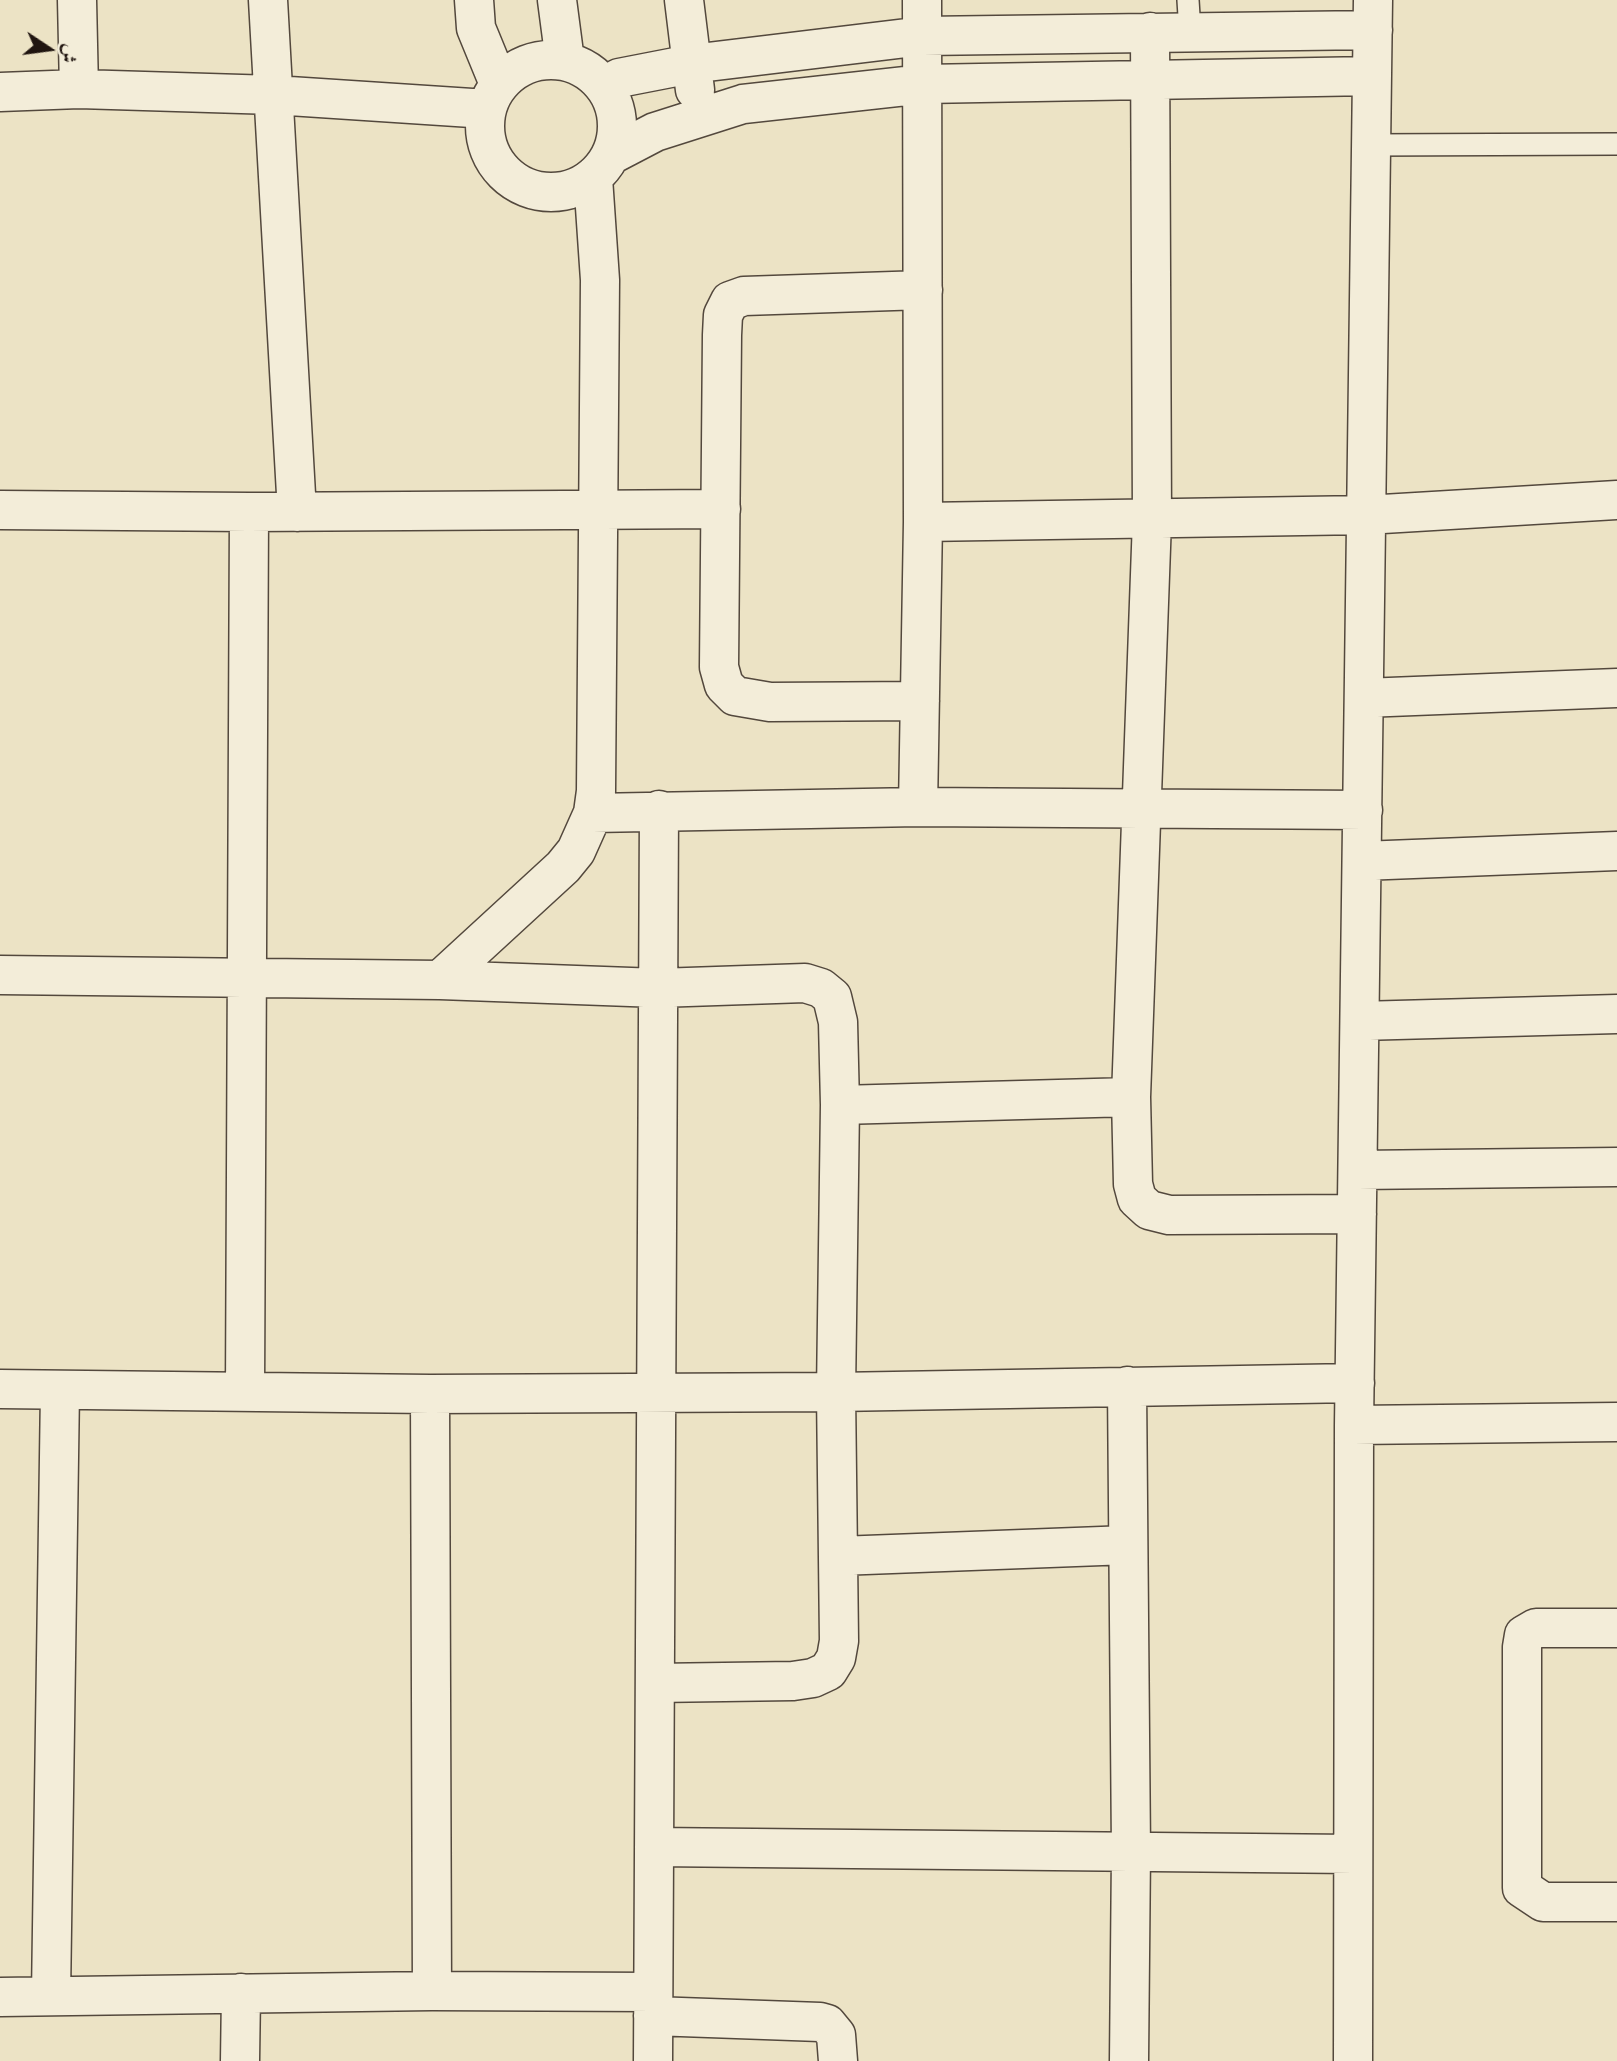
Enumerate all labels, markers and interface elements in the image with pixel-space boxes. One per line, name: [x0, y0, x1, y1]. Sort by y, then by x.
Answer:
north arrow: [14, 14, 84, 84]
text: ش: [56, 42, 83, 66]

